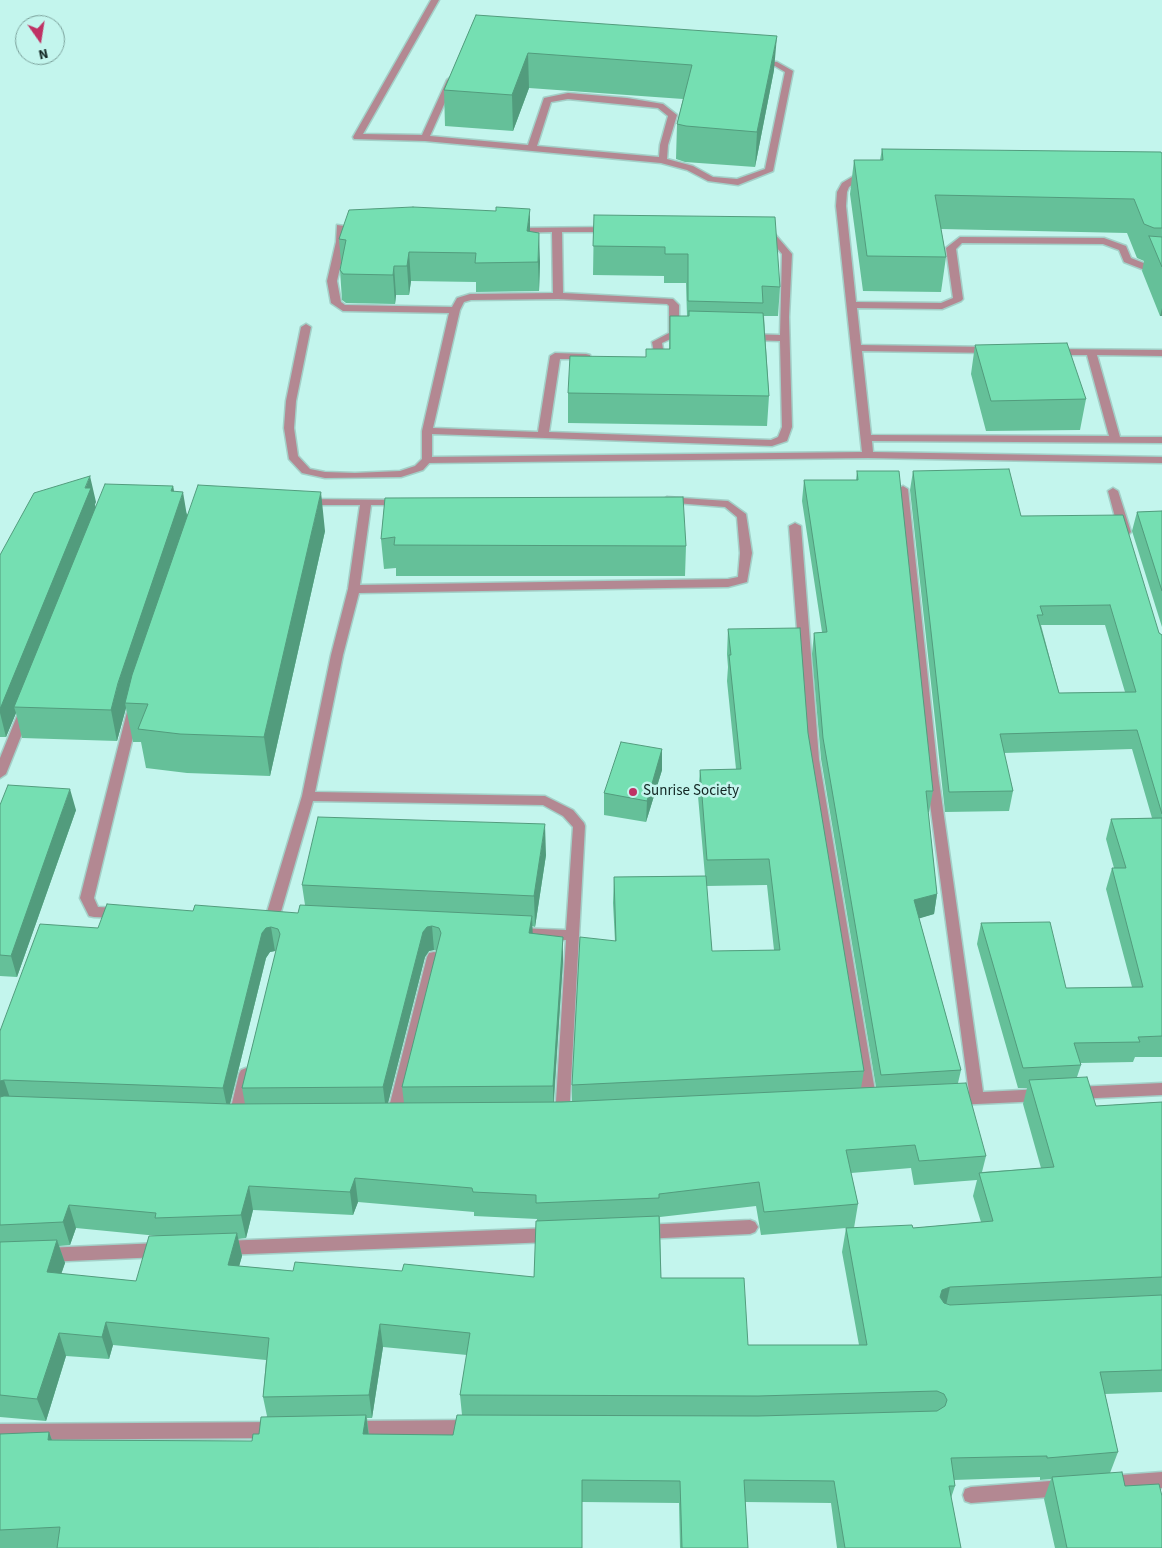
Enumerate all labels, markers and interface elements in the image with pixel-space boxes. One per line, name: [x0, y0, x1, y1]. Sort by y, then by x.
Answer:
north arrow: [15, 15, 65, 65]
text: N: [36, 43, 50, 64]
place label: Sunrise Society: [643, 783, 739, 801]
marker: Sunrise Society: [627, 786, 639, 798]

